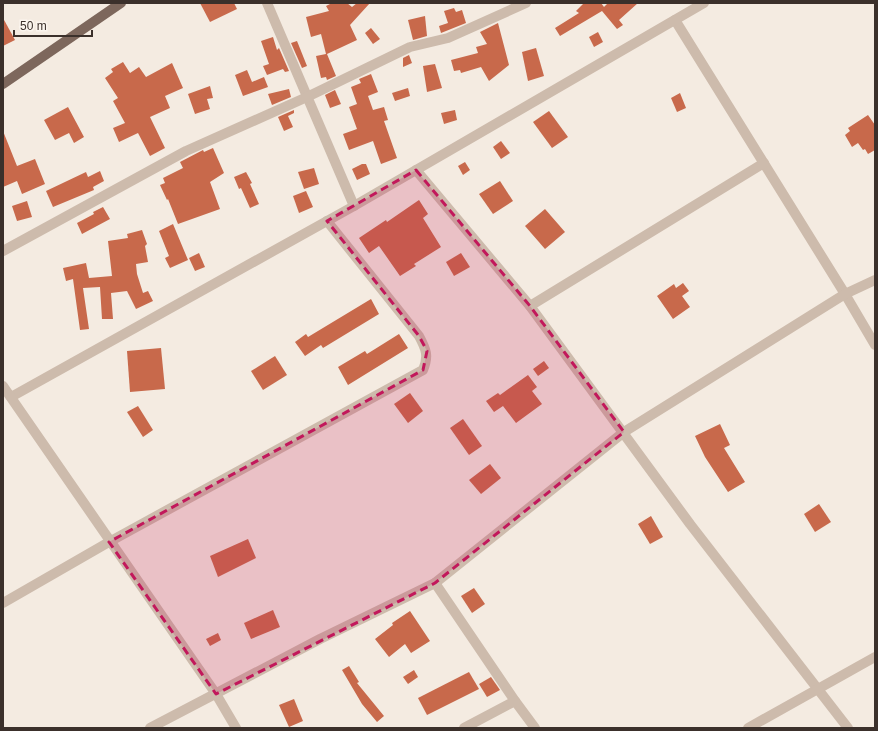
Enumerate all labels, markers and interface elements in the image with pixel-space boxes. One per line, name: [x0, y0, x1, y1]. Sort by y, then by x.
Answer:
scale bar: [14, 12, 92, 38]
text: 50 m: [20, 19, 47, 33]

